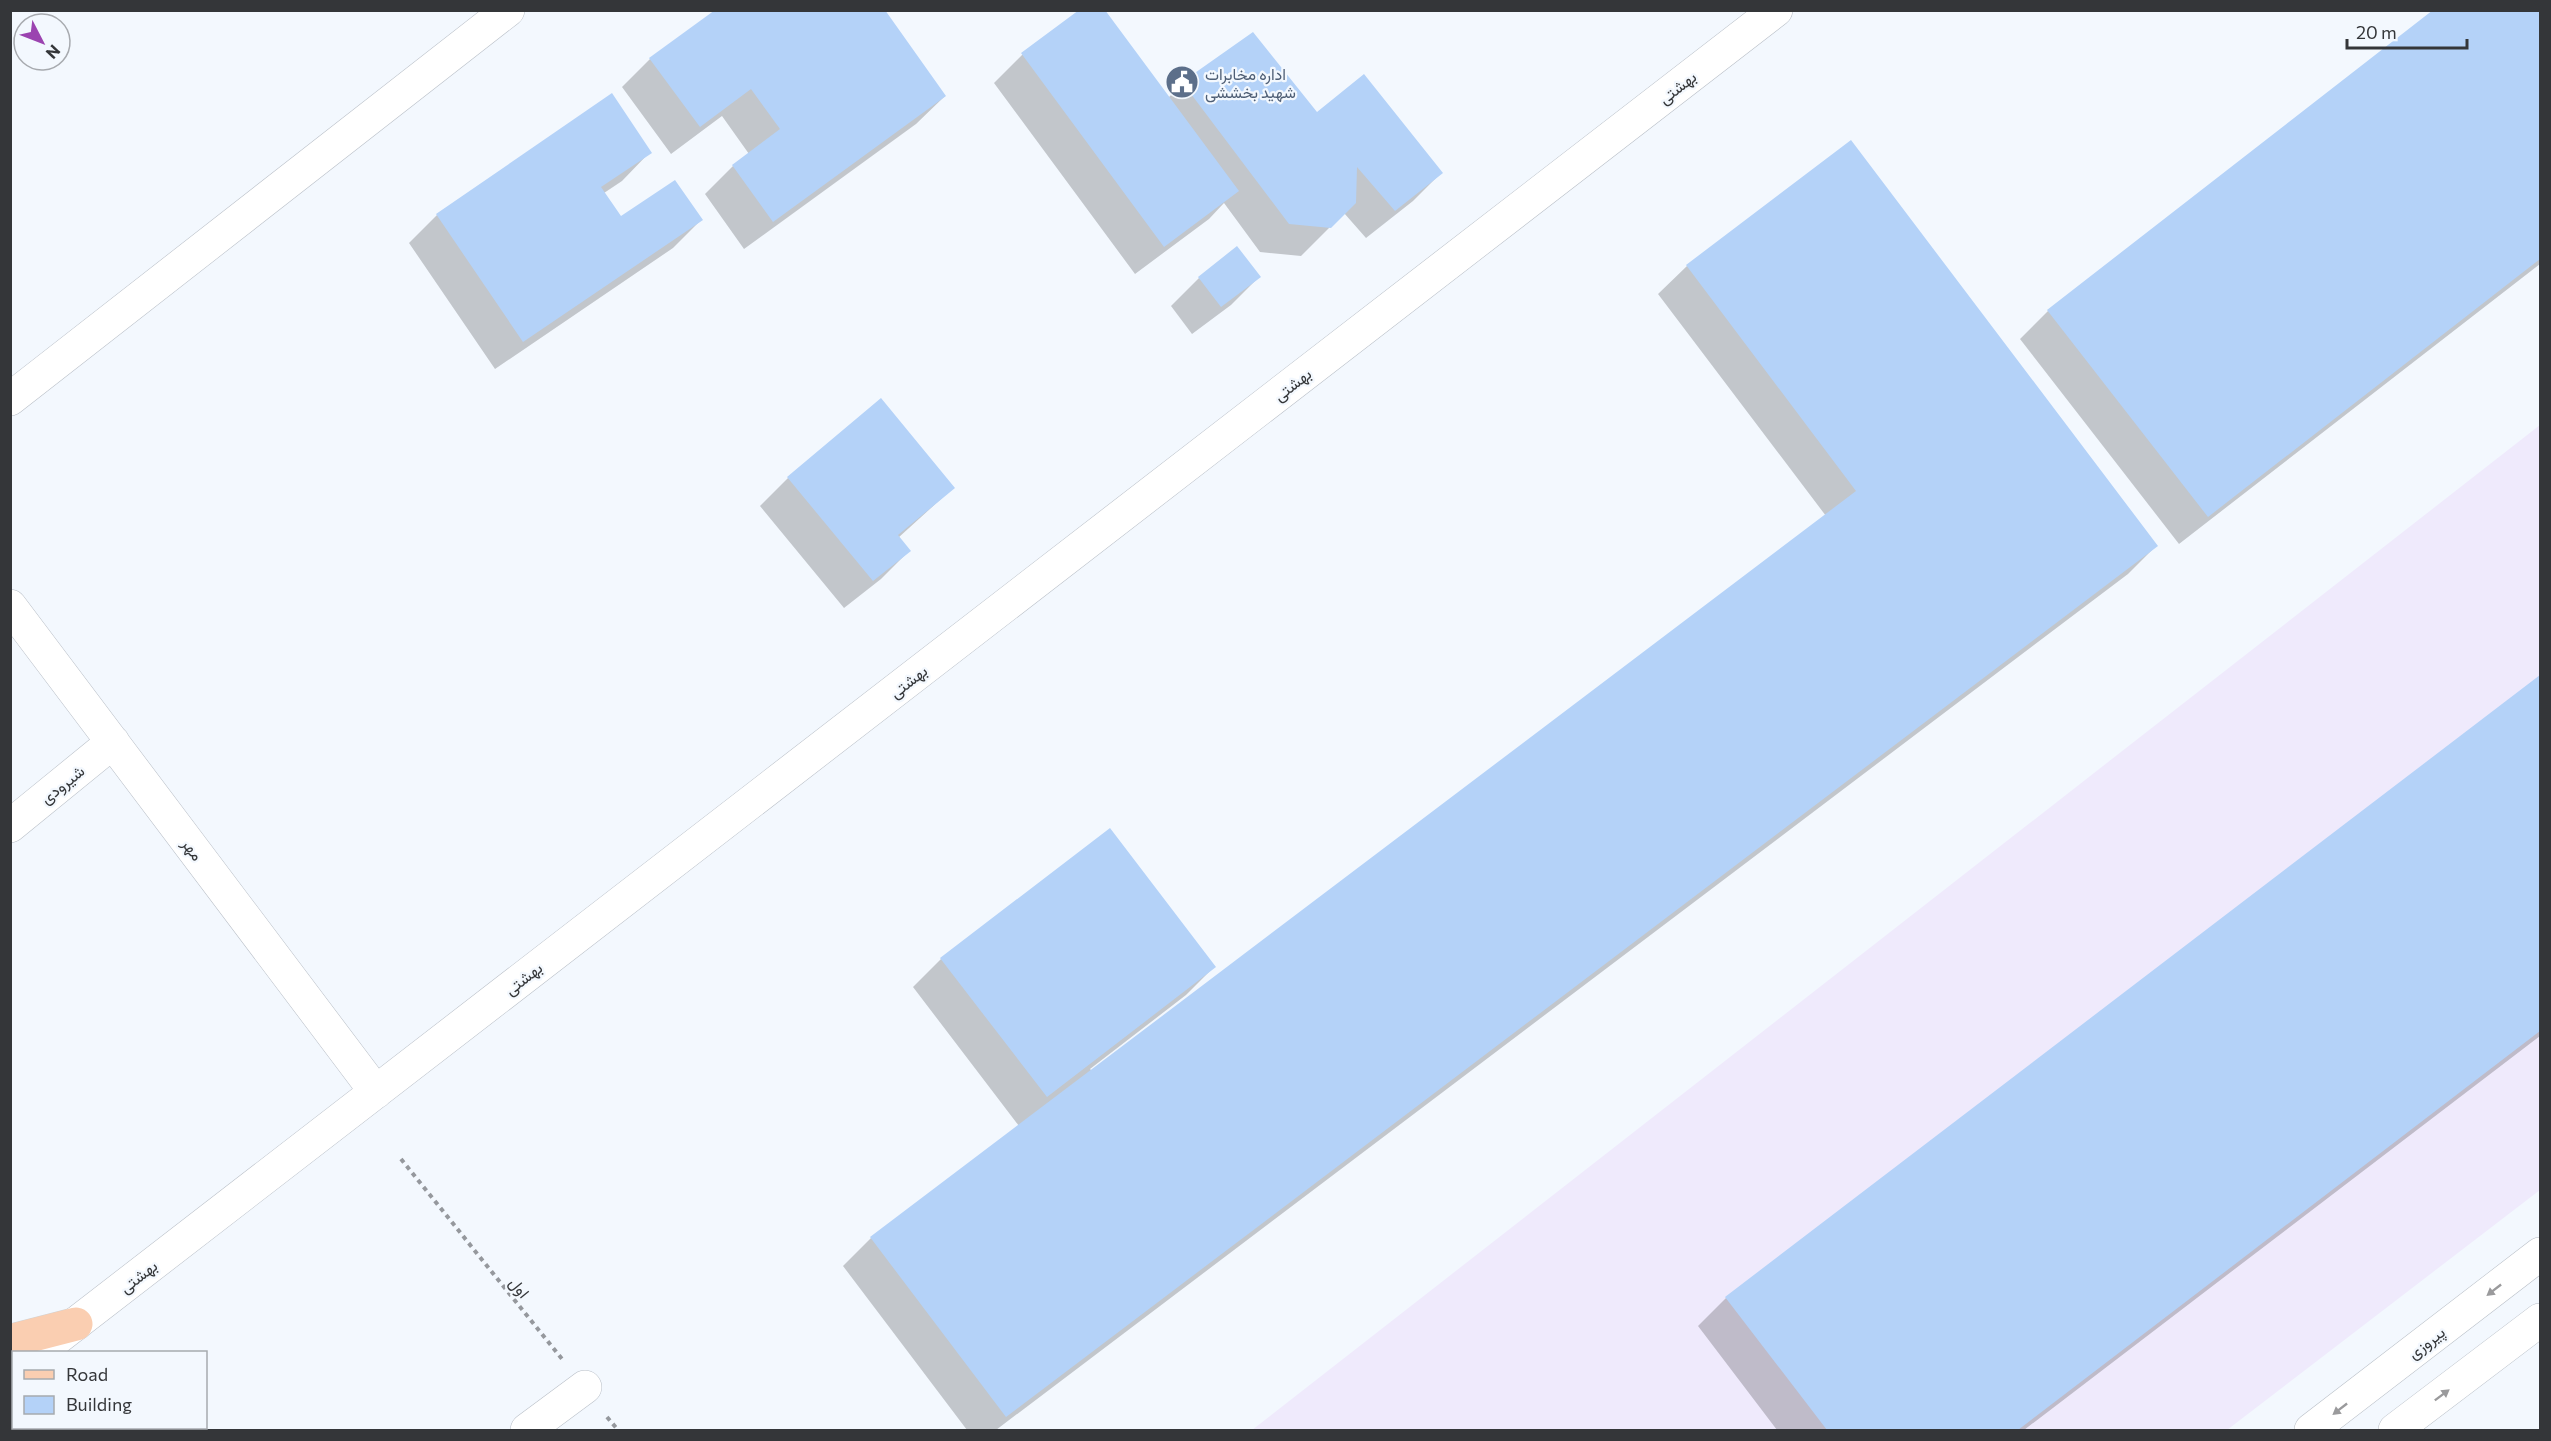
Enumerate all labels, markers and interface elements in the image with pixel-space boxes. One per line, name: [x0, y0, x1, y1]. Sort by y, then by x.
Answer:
north arrow: [12, 12, 72, 72]
scale bar: [2347, 12, 2467, 50]
text: 20 m: [2356, 21, 2397, 43]
text: N: [42, 42, 65, 63]
public building icon: اداره مخابرات شهید بخششی: [1164, 64, 1200, 100]
place label: اداره مخابرات شهید بخششی: [1205, 64, 1296, 103]
street label: بهشتی: [1654, 66, 1701, 109]
street label: بهشتی: [1269, 363, 1316, 406]
street label: بهشتی: [885, 660, 932, 703]
street label: شیرودی: [36, 761, 89, 809]
street label: مهر: [176, 833, 207, 865]
street label: بهشتی: [500, 957, 547, 1000]
street label: بهشتی: [115, 1255, 162, 1298]
street label: اول: [504, 1273, 534, 1302]
one-way arrow: [2486, 1283, 2502, 1296]
street label: پیروزی: [2404, 1322, 2450, 1365]
legend: [12, 1351, 207, 1429]
text: Road: [66, 1363, 108, 1385]
one-way arrow: [2433, 1389, 2449, 1401]
text: Building: [66, 1393, 132, 1415]
one-way arrow: [2332, 1402, 2347, 1414]

